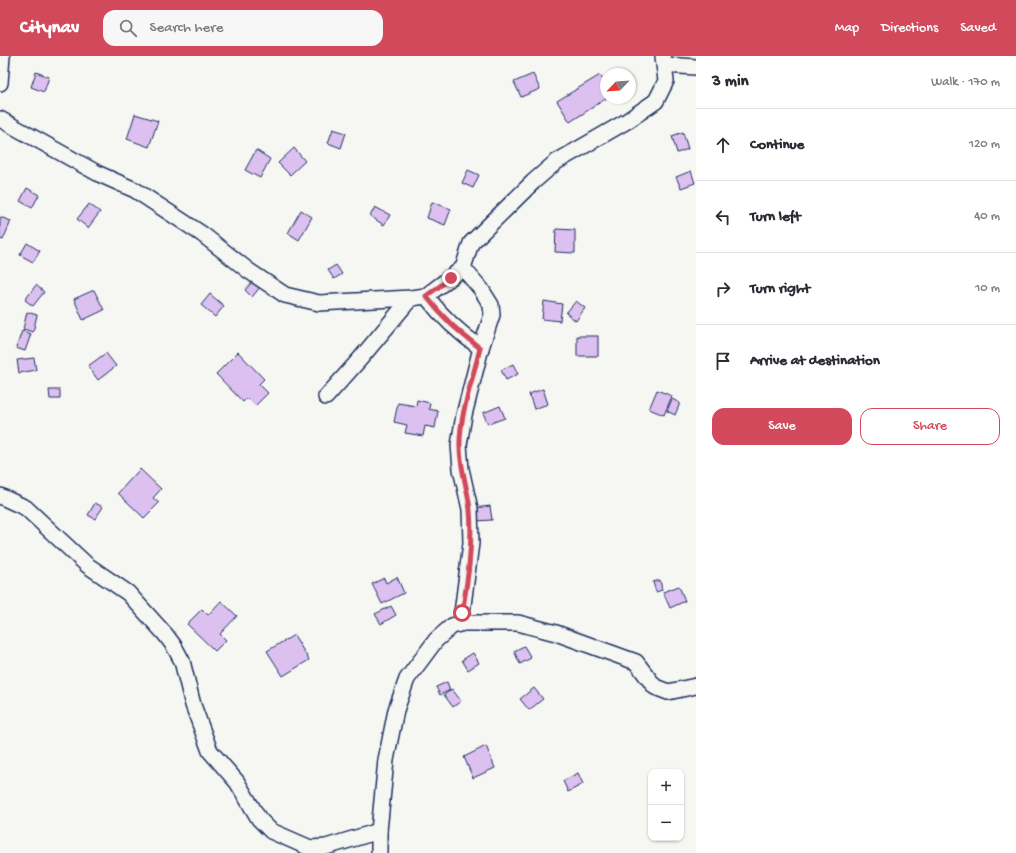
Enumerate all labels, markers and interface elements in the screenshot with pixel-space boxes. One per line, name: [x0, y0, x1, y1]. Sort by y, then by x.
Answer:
search box: [103, 10, 383, 46]
text: Citynav: [20, 17, 79, 40]
icon: search: [117, 17, 139, 39]
text: Search here: [149, 19, 223, 37]
text: Map: [835, 20, 859, 37]
text: Directions: [881, 20, 938, 37]
text: Saved: [960, 20, 996, 37]
north arrow: [600, 68, 636, 104]
text: 3 min: [712, 72, 749, 92]
text: Walk · 170 m: [931, 75, 1000, 90]
icon: ahead: [712, 134, 734, 156]
text: Continue: [750, 136, 804, 154]
text: 120 m: [969, 137, 1000, 152]
icon: left: [712, 206, 734, 228]
text: Turn left: [750, 208, 801, 226]
text: 40 m: [974, 209, 1000, 224]
route end: [442, 269, 460, 287]
icon: right: [712, 278, 734, 300]
text: Turn right: [750, 280, 810, 298]
text: 10 m: [975, 281, 1000, 296]
icon: arrive: [712, 350, 734, 372]
text: Arrive at destination: [750, 352, 880, 370]
button: Save: [712, 408, 852, 445]
button: Share: [860, 408, 1000, 445]
route start: [453, 604, 471, 622]
map controls: [648, 769, 684, 841]
button: +: [648, 769, 684, 805]
button: −: [648, 805, 684, 841]

